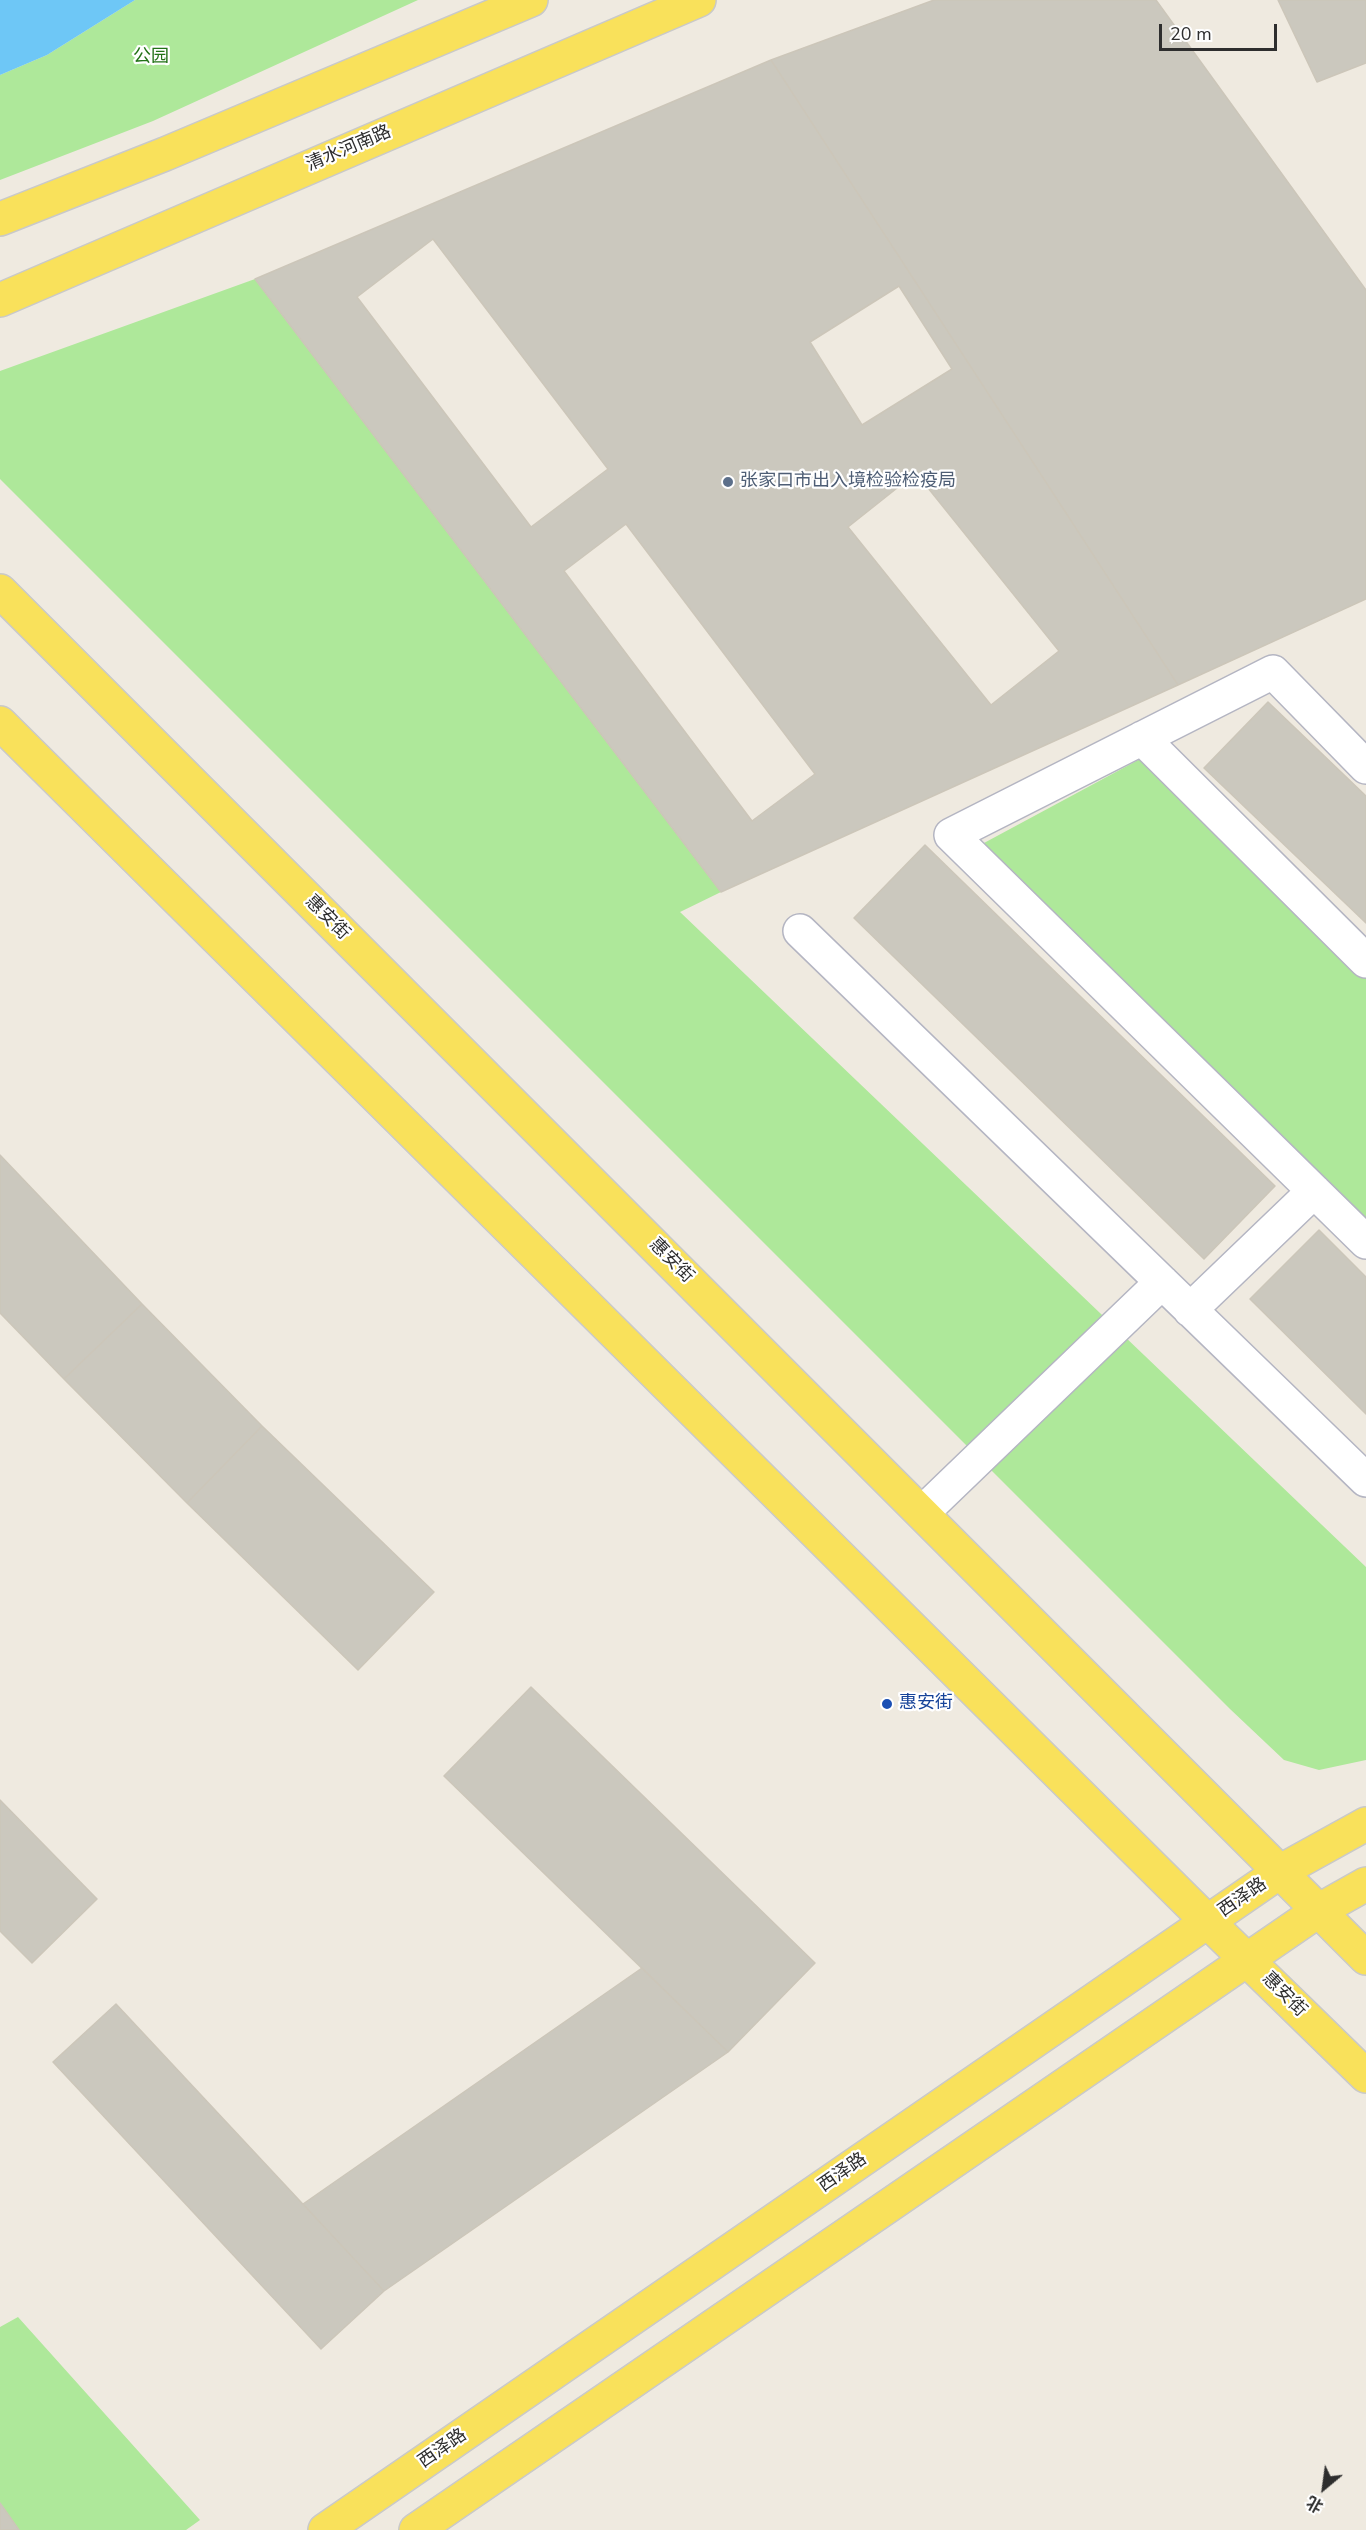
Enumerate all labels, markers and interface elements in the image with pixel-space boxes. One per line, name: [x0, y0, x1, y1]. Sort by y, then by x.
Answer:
scale bar: [1162, 12, 1280, 50]
text: 20 m: [1170, 22, 1212, 46]
park label: 公园: [133, 47, 169, 69]
street label: 清水河南路: [303, 121, 395, 177]
place label: 张家口市出入境检验检疫局: [740, 471, 956, 493]
marker: 张家口市出入境检验检疫局: [721, 475, 735, 489]
street label: 惠安街: [300, 891, 354, 945]
street label: 惠安街: [644, 1234, 698, 1288]
place label: 惠安街: [899, 1693, 953, 1715]
marker: 惠安街: [880, 1697, 894, 1711]
street label: 西泽路: [1215, 1874, 1271, 1922]
street label: 惠安街: [1257, 1968, 1311, 2022]
street label: 西泽路: [815, 2149, 871, 2197]
street label: 西泽路: [415, 2425, 471, 2473]
north arrow: [1294, 2458, 1354, 2518]
text: 北: [1303, 2490, 1328, 2517]

